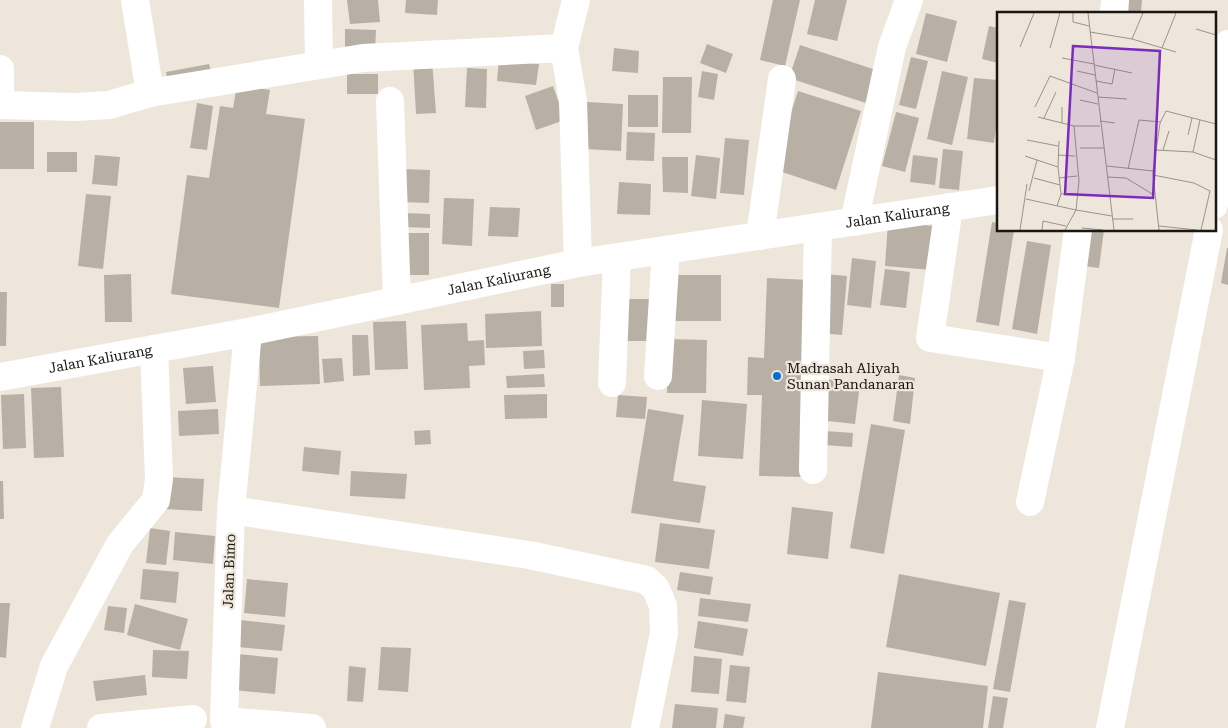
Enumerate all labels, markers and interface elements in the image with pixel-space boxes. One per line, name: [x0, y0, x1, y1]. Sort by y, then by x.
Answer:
inset map: [997, 12, 1216, 231]
street label: Jalan Kaliurang: [844, 199, 950, 231]
street label: Jalan Kaliurang: [446, 261, 552, 298]
street label: Jalan Kaliurang: [47, 342, 153, 376]
place label: Madrasah Aliyah Sunan Pandanaran: [787, 360, 914, 392]
marker: Madrasah Aliyah Sunan Pandanaran: [771, 370, 783, 382]
street label: Jalan Bimo: [220, 533, 238, 609]

